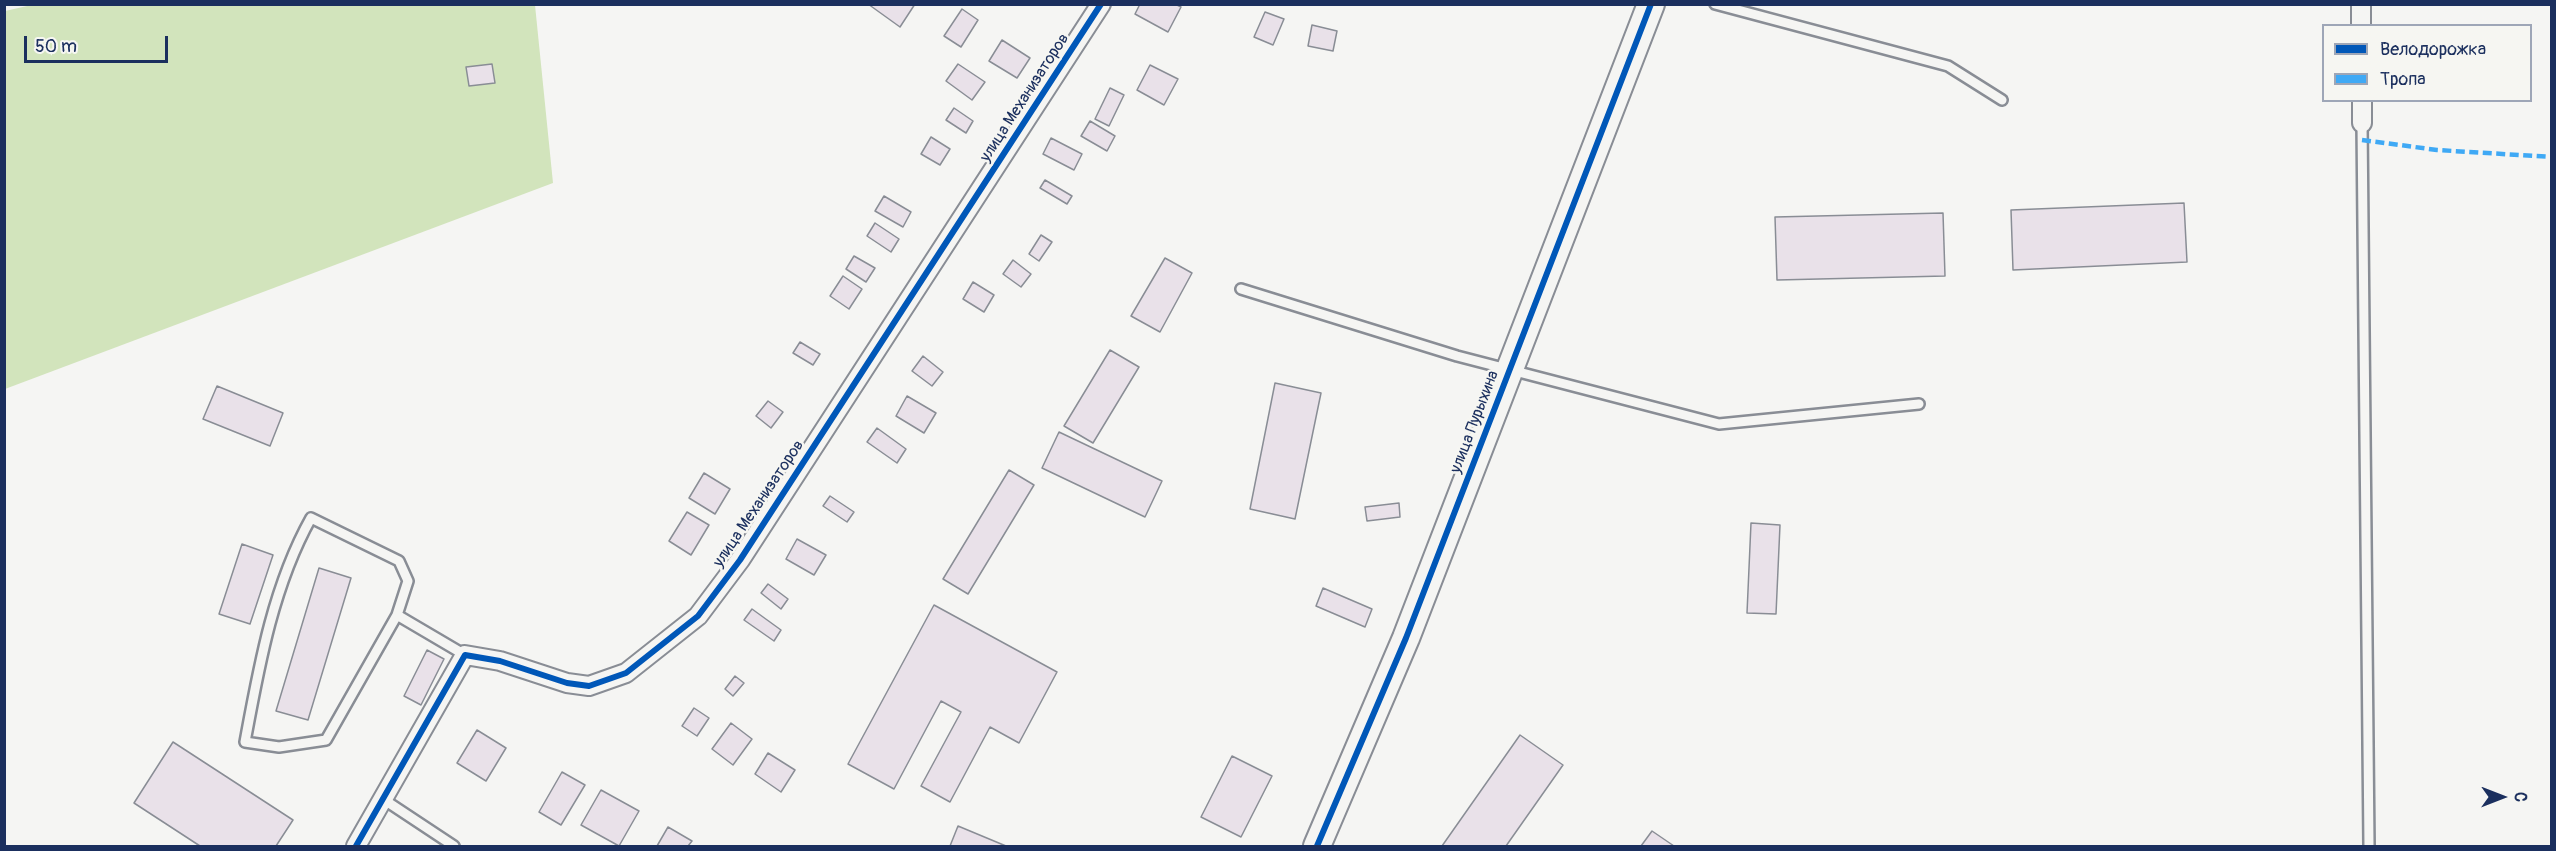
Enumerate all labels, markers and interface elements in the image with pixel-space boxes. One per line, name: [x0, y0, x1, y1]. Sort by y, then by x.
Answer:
scale bar: [27, 24, 171, 62]
legend: [2322, 24, 2532, 102]
street label: улица Механизаторов: [976, 30, 1074, 166]
text: 50 m: [35, 35, 77, 58]
text: Велодорожка: [2380, 38, 2486, 61]
text: Тропа: [2380, 68, 2426, 91]
street label: улица Пурыхина: [1447, 368, 1503, 476]
street label: улица Механизаторов: [709, 437, 809, 571]
north arrow: [2472, 767, 2532, 827]
text: С: [2510, 792, 2530, 802]

